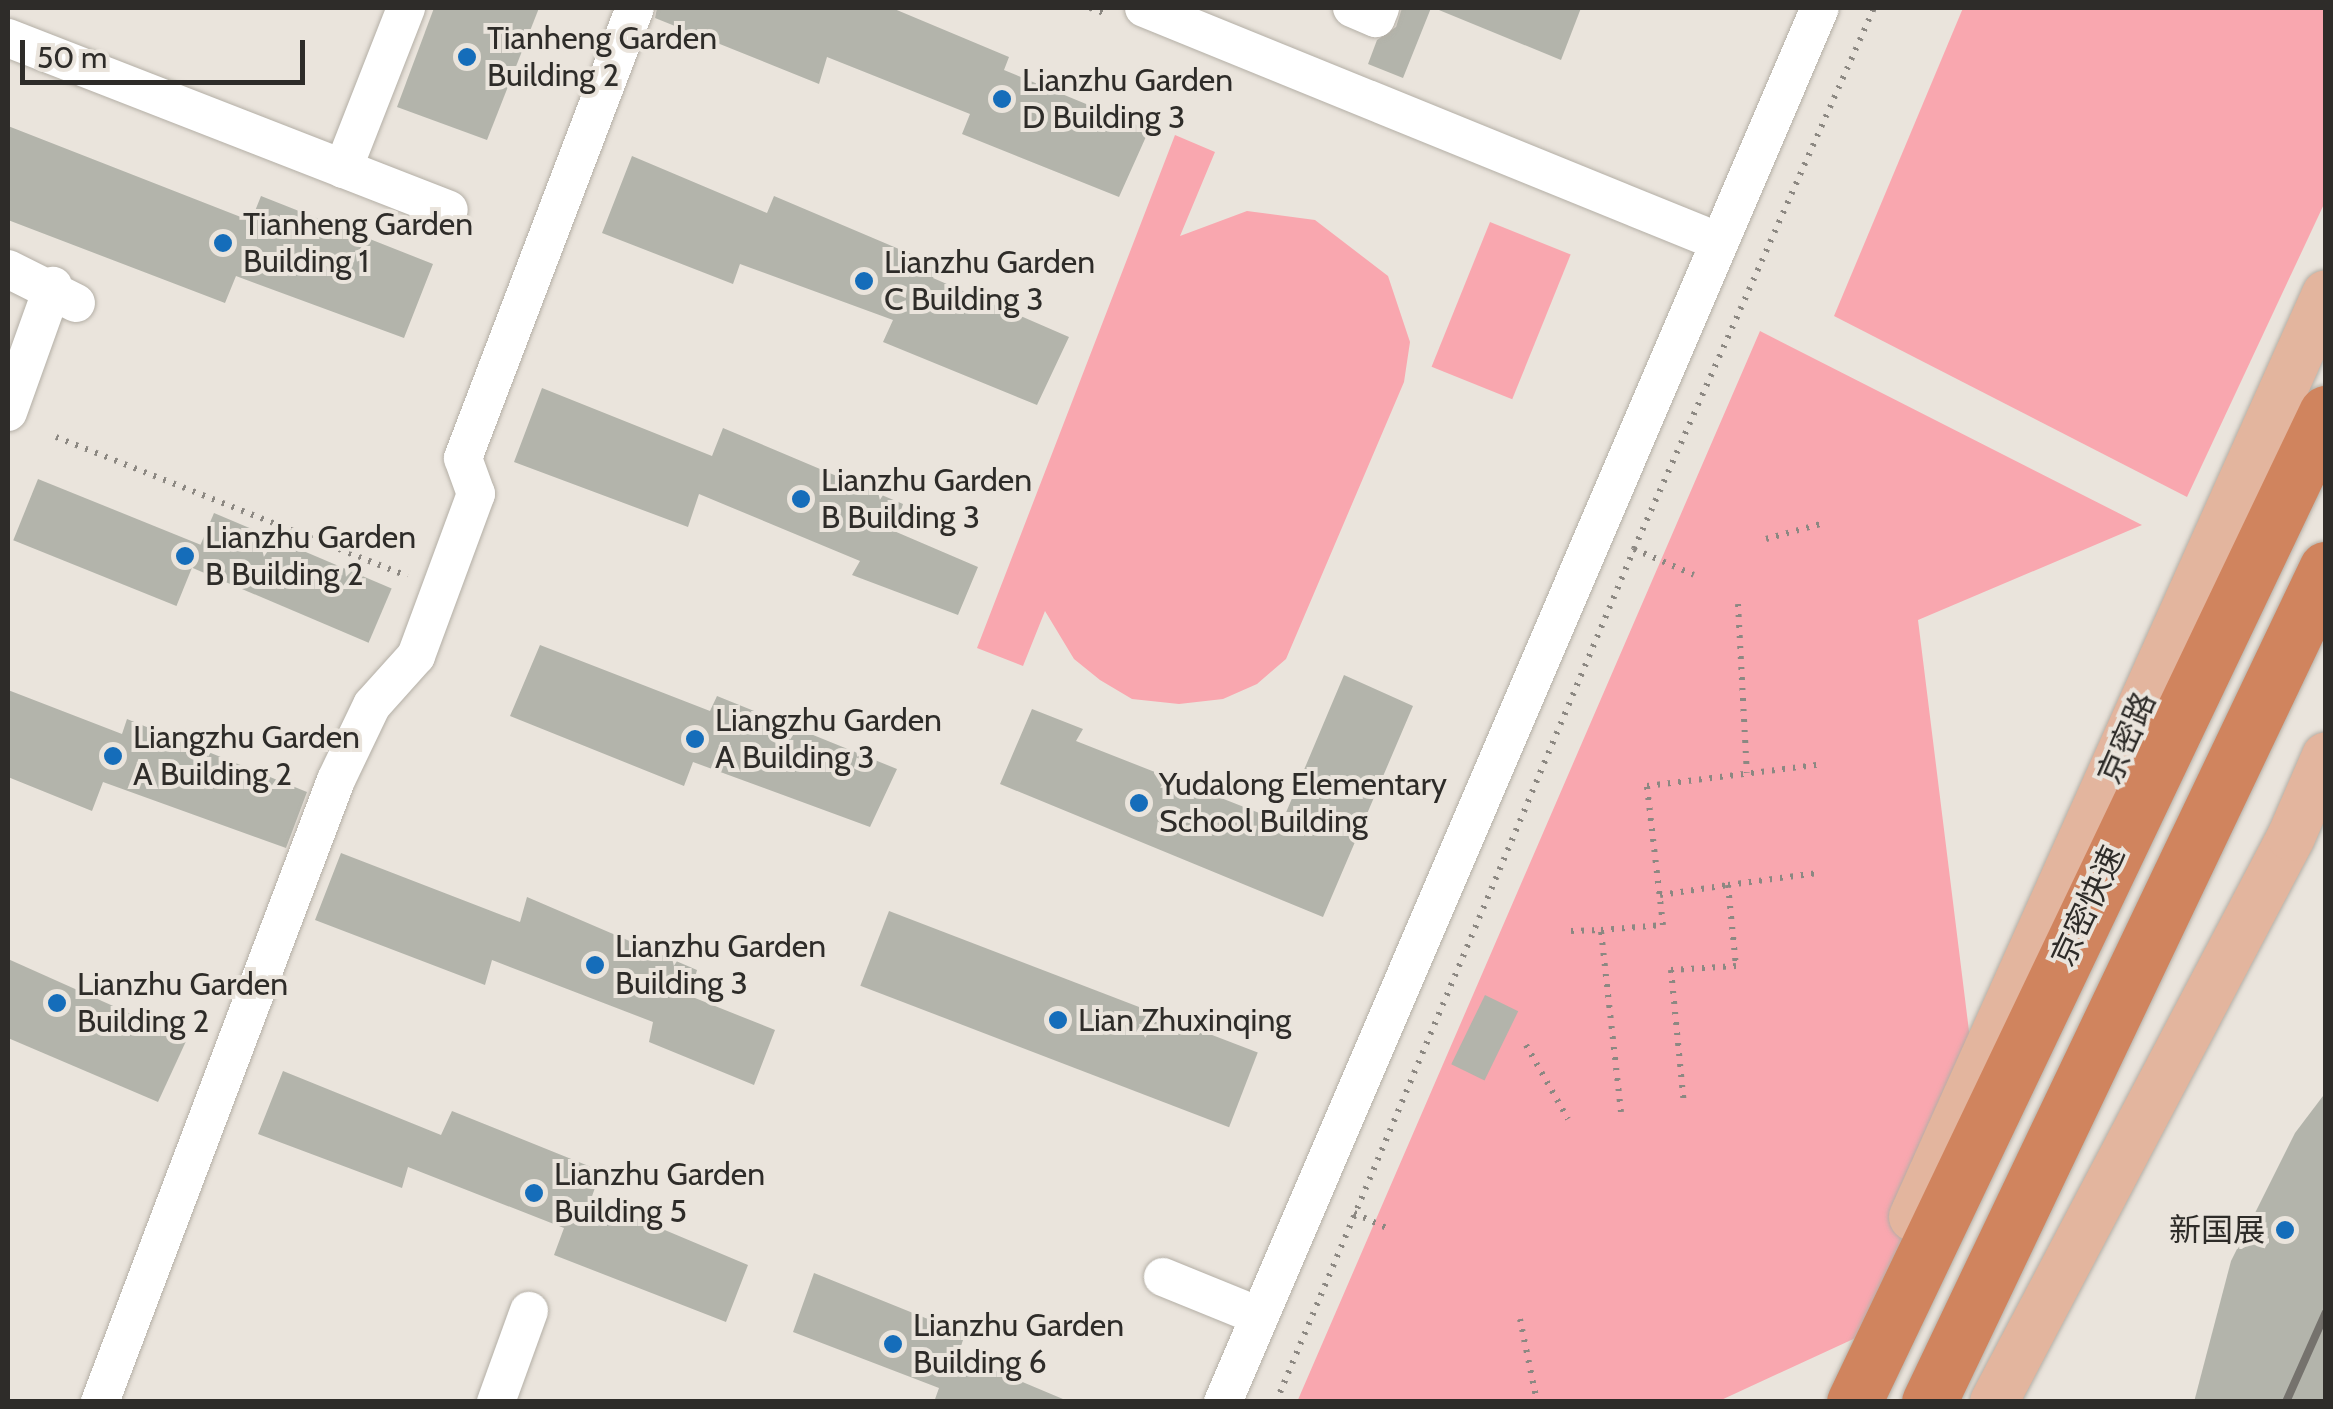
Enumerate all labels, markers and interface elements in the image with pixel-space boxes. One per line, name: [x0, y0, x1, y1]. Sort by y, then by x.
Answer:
scale bar: [25, 20, 310, 82]
place label: Tianheng Garden Building 2: [487, 20, 717, 95]
text: 50 m: [37, 39, 107, 76]
marker: Tianheng Garden Building 2: [456, 46, 478, 68]
place label: Lianzhu Garden D Building 3: [1022, 62, 1233, 137]
marker: Lianzhu Garden D Building 3: [991, 88, 1013, 110]
place label: Tianheng Garden Building 1: [243, 206, 473, 281]
marker: Tianheng Garden Building 1: [212, 232, 234, 254]
place label: Lianzhu Garden C Building 3: [884, 244, 1095, 319]
marker: Lianzhu Garden C Building 3: [853, 270, 875, 292]
place label: Lianzhu Garden B Building 3: [821, 462, 1032, 537]
marker: Lianzhu Garden B Building 3: [790, 488, 812, 510]
place label: Lianzhu Garden B Building 2: [205, 519, 416, 594]
marker: Lianzhu Garden B Building 2: [174, 545, 196, 567]
street label: 京密路: [2090, 686, 2164, 790]
place label: Liangzhu Garden A Building 3: [715, 702, 942, 777]
place label: Liangzhu Garden A Building 2: [133, 719, 360, 794]
marker: Liangzhu Garden A Building 3: [684, 728, 706, 750]
marker: Liangzhu Garden A Building 2: [102, 745, 124, 767]
place label: Yudalong Elementary School Building: [1159, 766, 1447, 841]
marker: Yudalong Elementary School Building: [1128, 792, 1150, 814]
street label: 京密快速: [2044, 840, 2132, 972]
place label: Lianzhu Garden Building 3: [615, 928, 826, 1003]
marker: Lianzhu Garden Building 3: [584, 954, 606, 976]
place label: Lianzhu Garden Building 2: [77, 966, 288, 1041]
marker: Lianzhu Garden Building 2: [46, 992, 68, 1014]
place label: Lian Zhuxinqing: [1078, 1001, 1291, 1039]
marker: Lian Zhuxinqing: [1047, 1009, 1069, 1031]
place label: Lianzhu Garden Building 5: [554, 1156, 765, 1231]
marker: Lianzhu Garden Building 5: [523, 1182, 545, 1204]
place label: 新国展: [2169, 1211, 2265, 1249]
marker: 新国展: [2274, 1219, 2296, 1241]
place label: Lianzhu Garden Building 6: [913, 1307, 1124, 1382]
marker: Lianzhu Garden Building 6: [882, 1333, 904, 1355]

